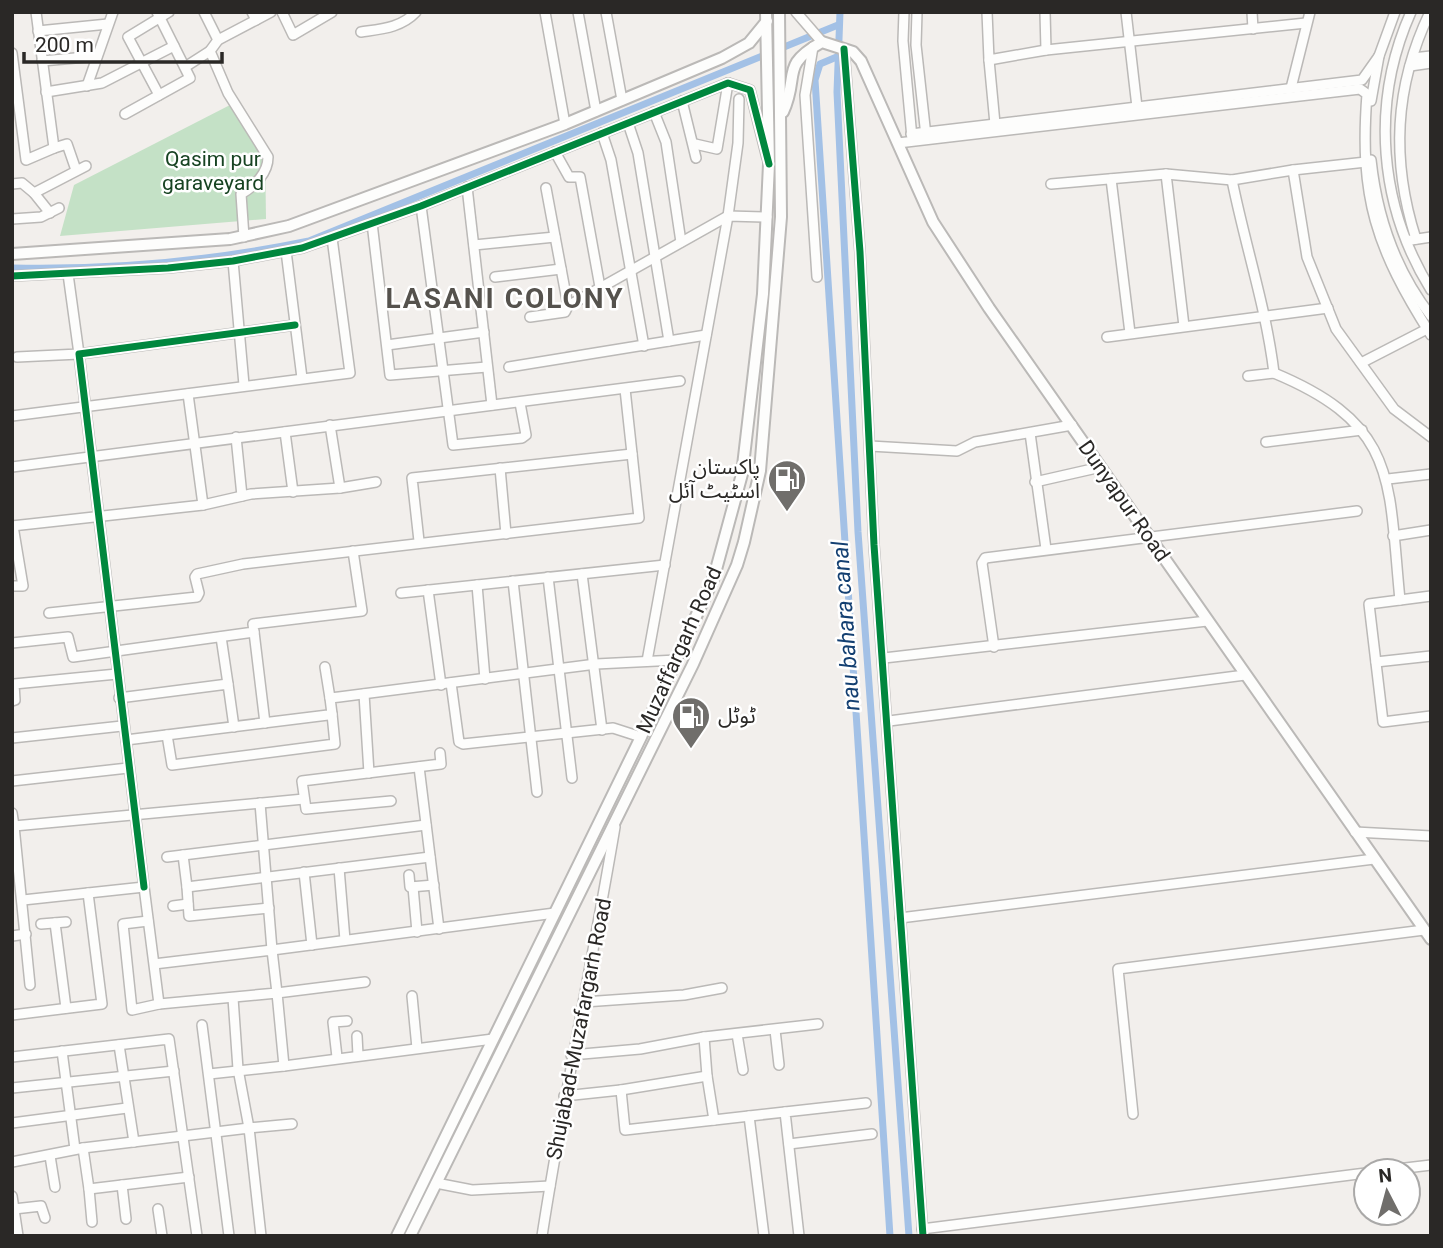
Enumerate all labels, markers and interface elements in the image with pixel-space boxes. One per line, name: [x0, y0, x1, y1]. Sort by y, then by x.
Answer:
scale bar: [24, 21, 222, 65]
text: 200 m: [35, 33, 94, 57]
park label: Qasim pur garaveyard: [162, 147, 264, 195]
district label: LASANI COLONY: [385, 282, 625, 315]
street label: Dunyapur Road: [1073, 436, 1175, 566]
place label: پاکستان اسٹیٹ آئل: [669, 455, 760, 503]
fuel station icon: پاکستان اسٹیٹ آئل: [766, 458, 808, 513]
water label: nau bahara canal: [827, 540, 865, 712]
street label: Muzaffargarh Road: [631, 563, 727, 737]
fuel station icon: ٹوٹل: [670, 695, 712, 750]
place label: ٹوٹل: [718, 704, 756, 728]
street label: Shujabad-Muzafargarh Road: [542, 896, 616, 1162]
north arrow: [1352, 1157, 1422, 1227]
text: N: [1377, 1163, 1393, 1188]

